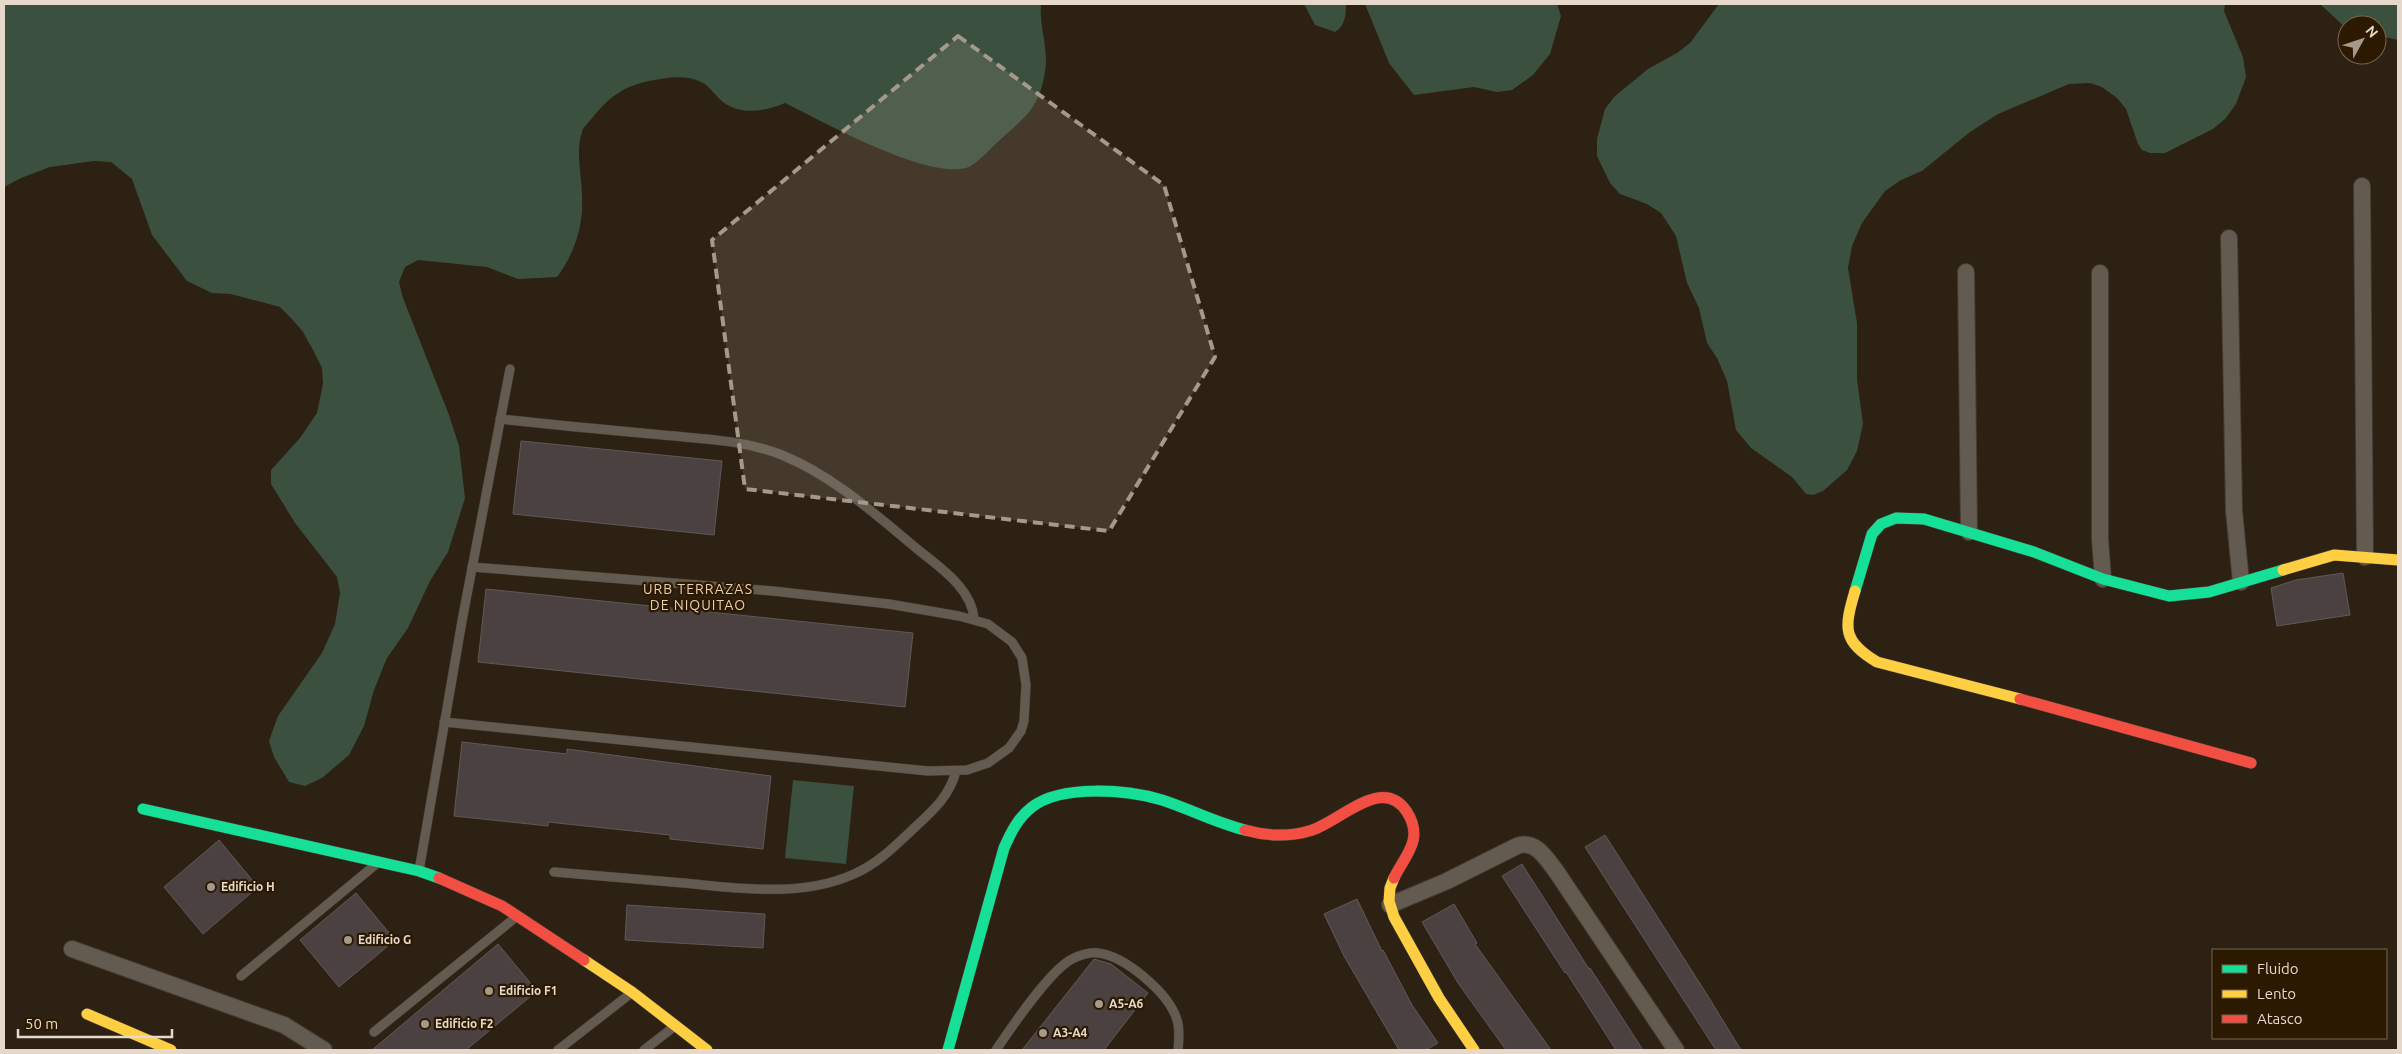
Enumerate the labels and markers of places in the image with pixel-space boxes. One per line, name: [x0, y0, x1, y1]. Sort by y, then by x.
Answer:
place label: Edificio H: [221, 880, 275, 893]
marker: Edificio H: [205, 881, 217, 893]
place label: Edificio G: [358, 933, 411, 946]
marker: Edificio G: [342, 934, 354, 946]
place label: Edificio F1: [499, 984, 558, 997]
marker: Edificio F1: [483, 985, 495, 997]
place label: A5-A6: [1109, 997, 1144, 1010]
marker: A5-A6: [1093, 998, 1105, 1010]
place label: Edificio F2: [435, 1017, 494, 1030]
marker: Edificio F2: [419, 1018, 431, 1030]
place label: A3-A4: [1053, 1026, 1088, 1039]
marker: A3-A4: [1037, 1027, 1049, 1039]

